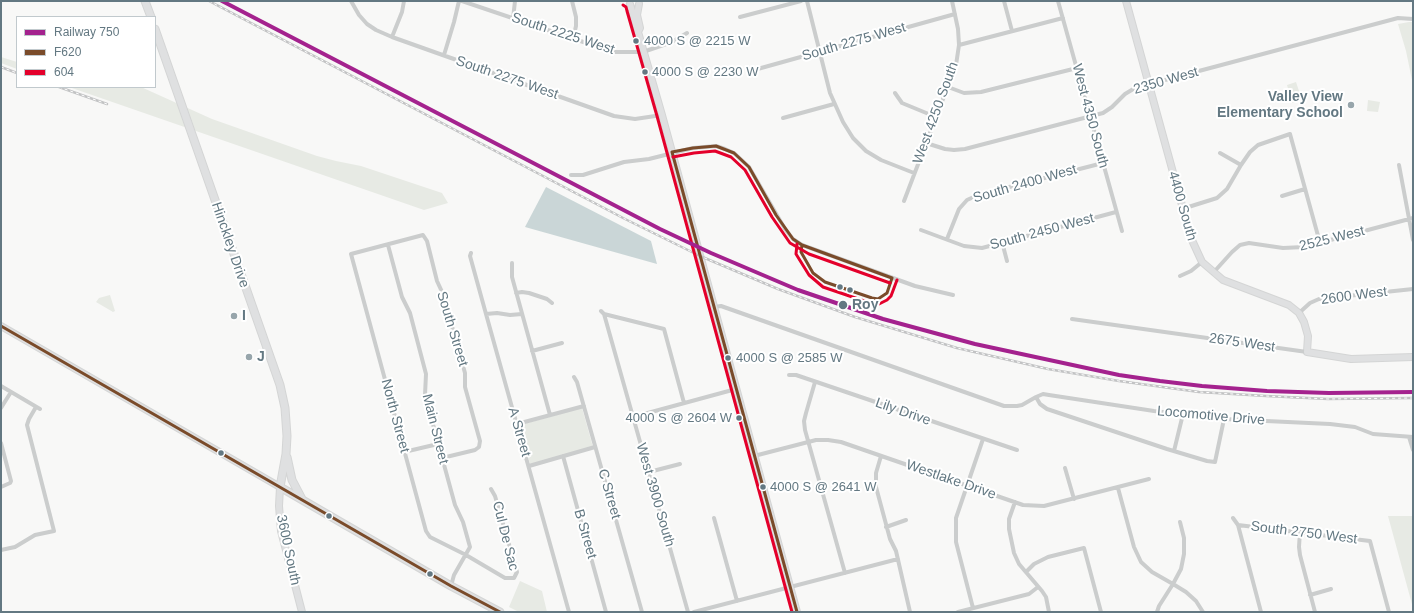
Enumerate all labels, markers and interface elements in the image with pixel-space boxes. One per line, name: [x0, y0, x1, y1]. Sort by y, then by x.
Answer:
street label: South 2225 West: [509, 9, 617, 59]
legend: [16, 16, 156, 88]
street label: South 2275 West: [800, 19, 908, 65]
text: Railway 750: [54, 25, 119, 39]
place label: 4000 S @ 2215 W: [644, 33, 750, 49]
marker: 4000 S @ 2215 W: [631, 36, 641, 46]
text: F620: [54, 45, 81, 59]
street label: South 2275 West: [454, 53, 560, 103]
street label: West 4250 South: [910, 60, 962, 166]
street label: West 4350 South: [1068, 62, 1112, 170]
place label: 4000 S @ 2230 W: [652, 64, 758, 80]
street label: 2350 West: [1132, 64, 1200, 98]
text: 604: [54, 65, 74, 79]
marker: 4000 S @ 2230 W: [640, 67, 650, 77]
place label: Valley View Elementary School: [1217, 89, 1343, 122]
marker: Valley View Elementary School: [1346, 100, 1356, 110]
street label: South 2400 West: [971, 161, 1079, 207]
street label: 4400 South: [1164, 169, 1200, 243]
street label: Hinckley Drive: [207, 200, 253, 290]
street label: South 2450 West: [988, 210, 1096, 254]
street label: 2525 West: [1298, 223, 1366, 255]
unlabelled marker: [835, 282, 845, 292]
street label: 2600 West: [1320, 284, 1388, 308]
unlabelled marker: [845, 285, 855, 295]
street label: South Street: [433, 289, 471, 369]
place label: Roy: [852, 297, 878, 313]
marker: Roy: [837, 299, 849, 311]
place label: I: [242, 308, 246, 324]
marker: I: [229, 311, 239, 321]
street label: 2675 West: [1208, 330, 1276, 356]
place label: J: [257, 349, 265, 365]
place label: 4000 S @ 2585 W: [736, 350, 842, 366]
marker: J: [244, 352, 254, 362]
marker: 4000 S @ 2585 W: [723, 353, 733, 363]
street label: North Street: [377, 377, 413, 455]
street label: Main Street: [418, 392, 452, 466]
street label: Lily Drive: [873, 395, 933, 429]
street label: Locomotive Drive: [1156, 403, 1266, 429]
street label: A Street: [504, 405, 534, 459]
place label: 4000 S @ 2604 W: [626, 410, 732, 426]
marker: 4000 S @ 2604 W: [734, 413, 744, 423]
street label: West 3900 South: [632, 441, 678, 549]
unlabelled marker: [216, 448, 226, 458]
street label: Westlake Drive: [904, 457, 998, 503]
street label: C Street: [594, 467, 624, 521]
place label: 4000 S @ 2641 W: [770, 479, 876, 495]
marker: 4000 S @ 2641 W: [758, 482, 768, 492]
street label: Cul De Sac: [488, 500, 522, 572]
street label: B Street: [570, 507, 600, 561]
unlabelled marker: [324, 511, 334, 521]
street label: 3600 South: [272, 513, 304, 587]
street label: South 2750 West: [1250, 518, 1358, 548]
unlabelled marker: [425, 569, 435, 579]

